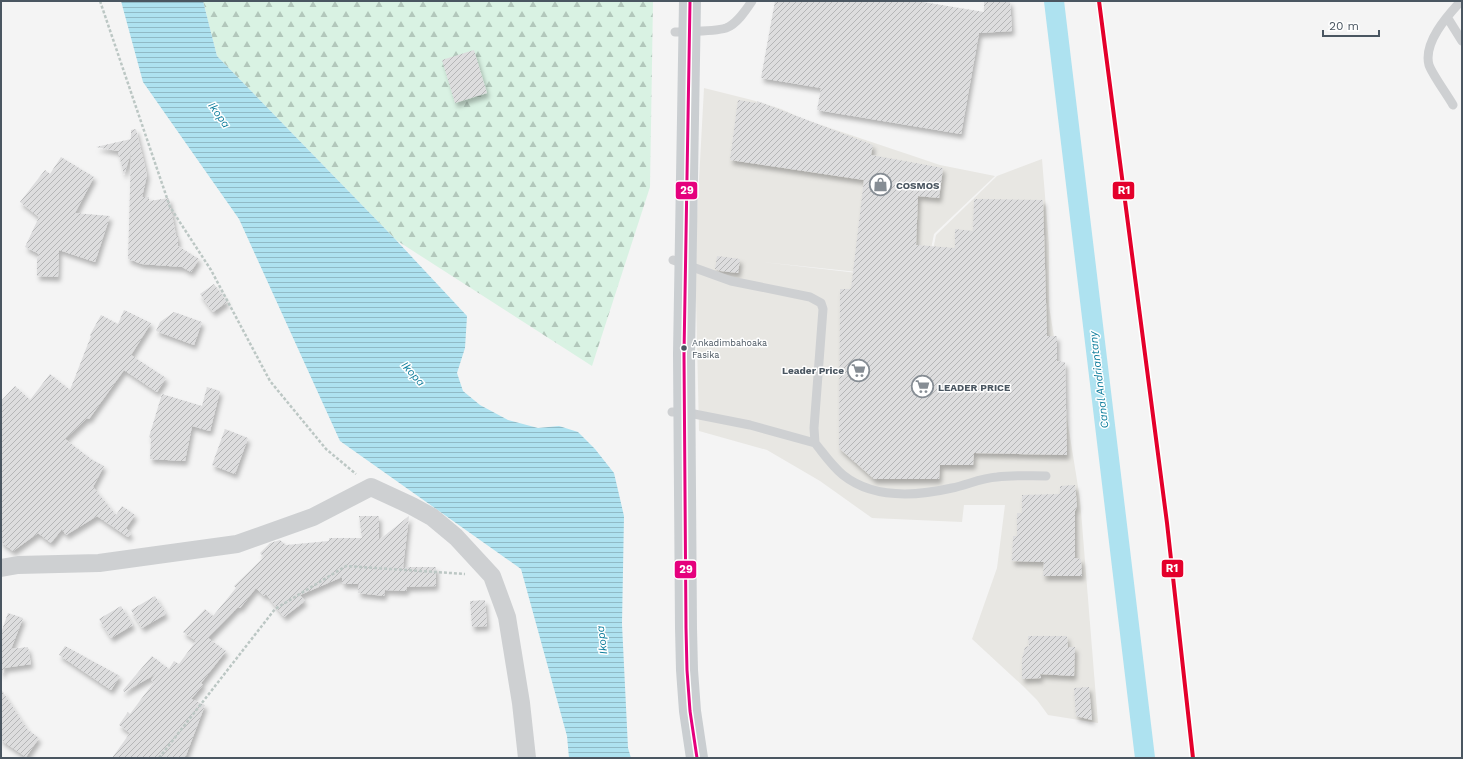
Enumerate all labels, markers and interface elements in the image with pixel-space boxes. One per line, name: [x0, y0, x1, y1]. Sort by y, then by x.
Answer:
scale bar: [1323, 12, 1379, 38]
text: 20 m: [1329, 19, 1359, 33]
water label: Ikopa: [205, 99, 233, 131]
shop icon: COSMOS: [867, 172, 893, 198]
place label: COSMOS: [896, 180, 940, 191]
line badge: 29: [675, 181, 698, 200]
line badge: R1: [1112, 181, 1135, 200]
text: 29: [680, 184, 694, 197]
text: R1: [1118, 184, 1130, 197]
water label: Canal Andriantany: [1086, 329, 1111, 429]
place label: Ankadimbahoaka Fasika: [692, 338, 767, 360]
marker: Ankadimbahoaka Fasika: [679, 343, 689, 353]
supermarket icon: Leader Price: [846, 357, 872, 383]
water label: Ikopa: [398, 359, 428, 389]
place label: Leader Price: [782, 365, 844, 376]
supermarket icon: LEADER PRICE: [910, 374, 936, 400]
place label: LEADER PRICE: [938, 382, 1010, 393]
line badge: R1: [1161, 559, 1184, 578]
line badge: 29: [674, 560, 697, 579]
text: R1: [1166, 562, 1178, 575]
text: 29: [679, 563, 693, 576]
water label: Ikopa: [594, 625, 610, 655]

